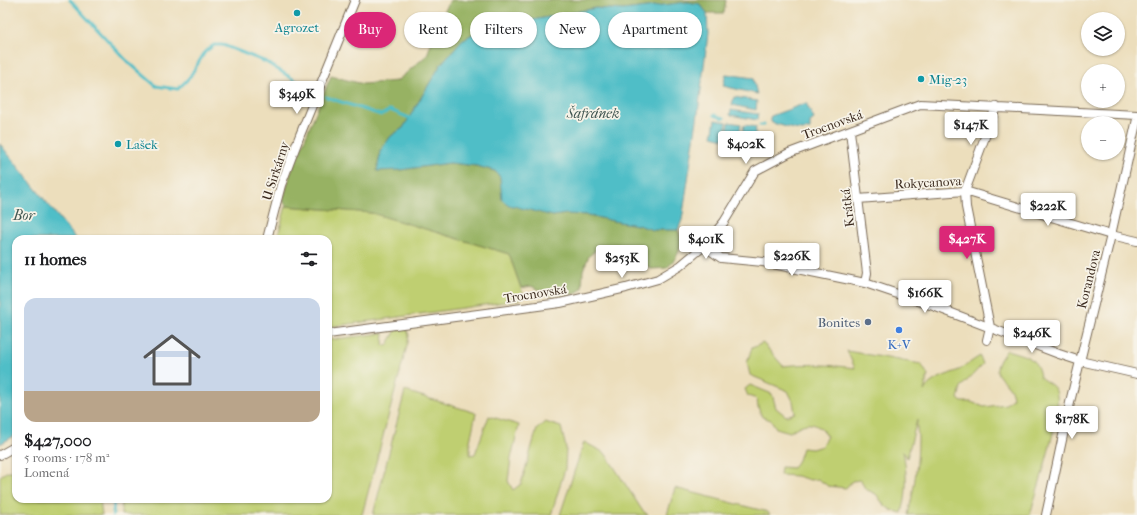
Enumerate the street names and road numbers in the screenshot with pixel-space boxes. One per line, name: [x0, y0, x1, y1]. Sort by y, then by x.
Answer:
street label: Trocnovská: [800, 106, 865, 142]
street label: U Sirkárny: [259, 139, 292, 203]
street label: Rokycanova: [894, 173, 963, 192]
street label: Krátká: [838, 187, 857, 228]
street label: Korandova: [1074, 247, 1103, 310]
street label: Trocnovská: [503, 281, 569, 306]

